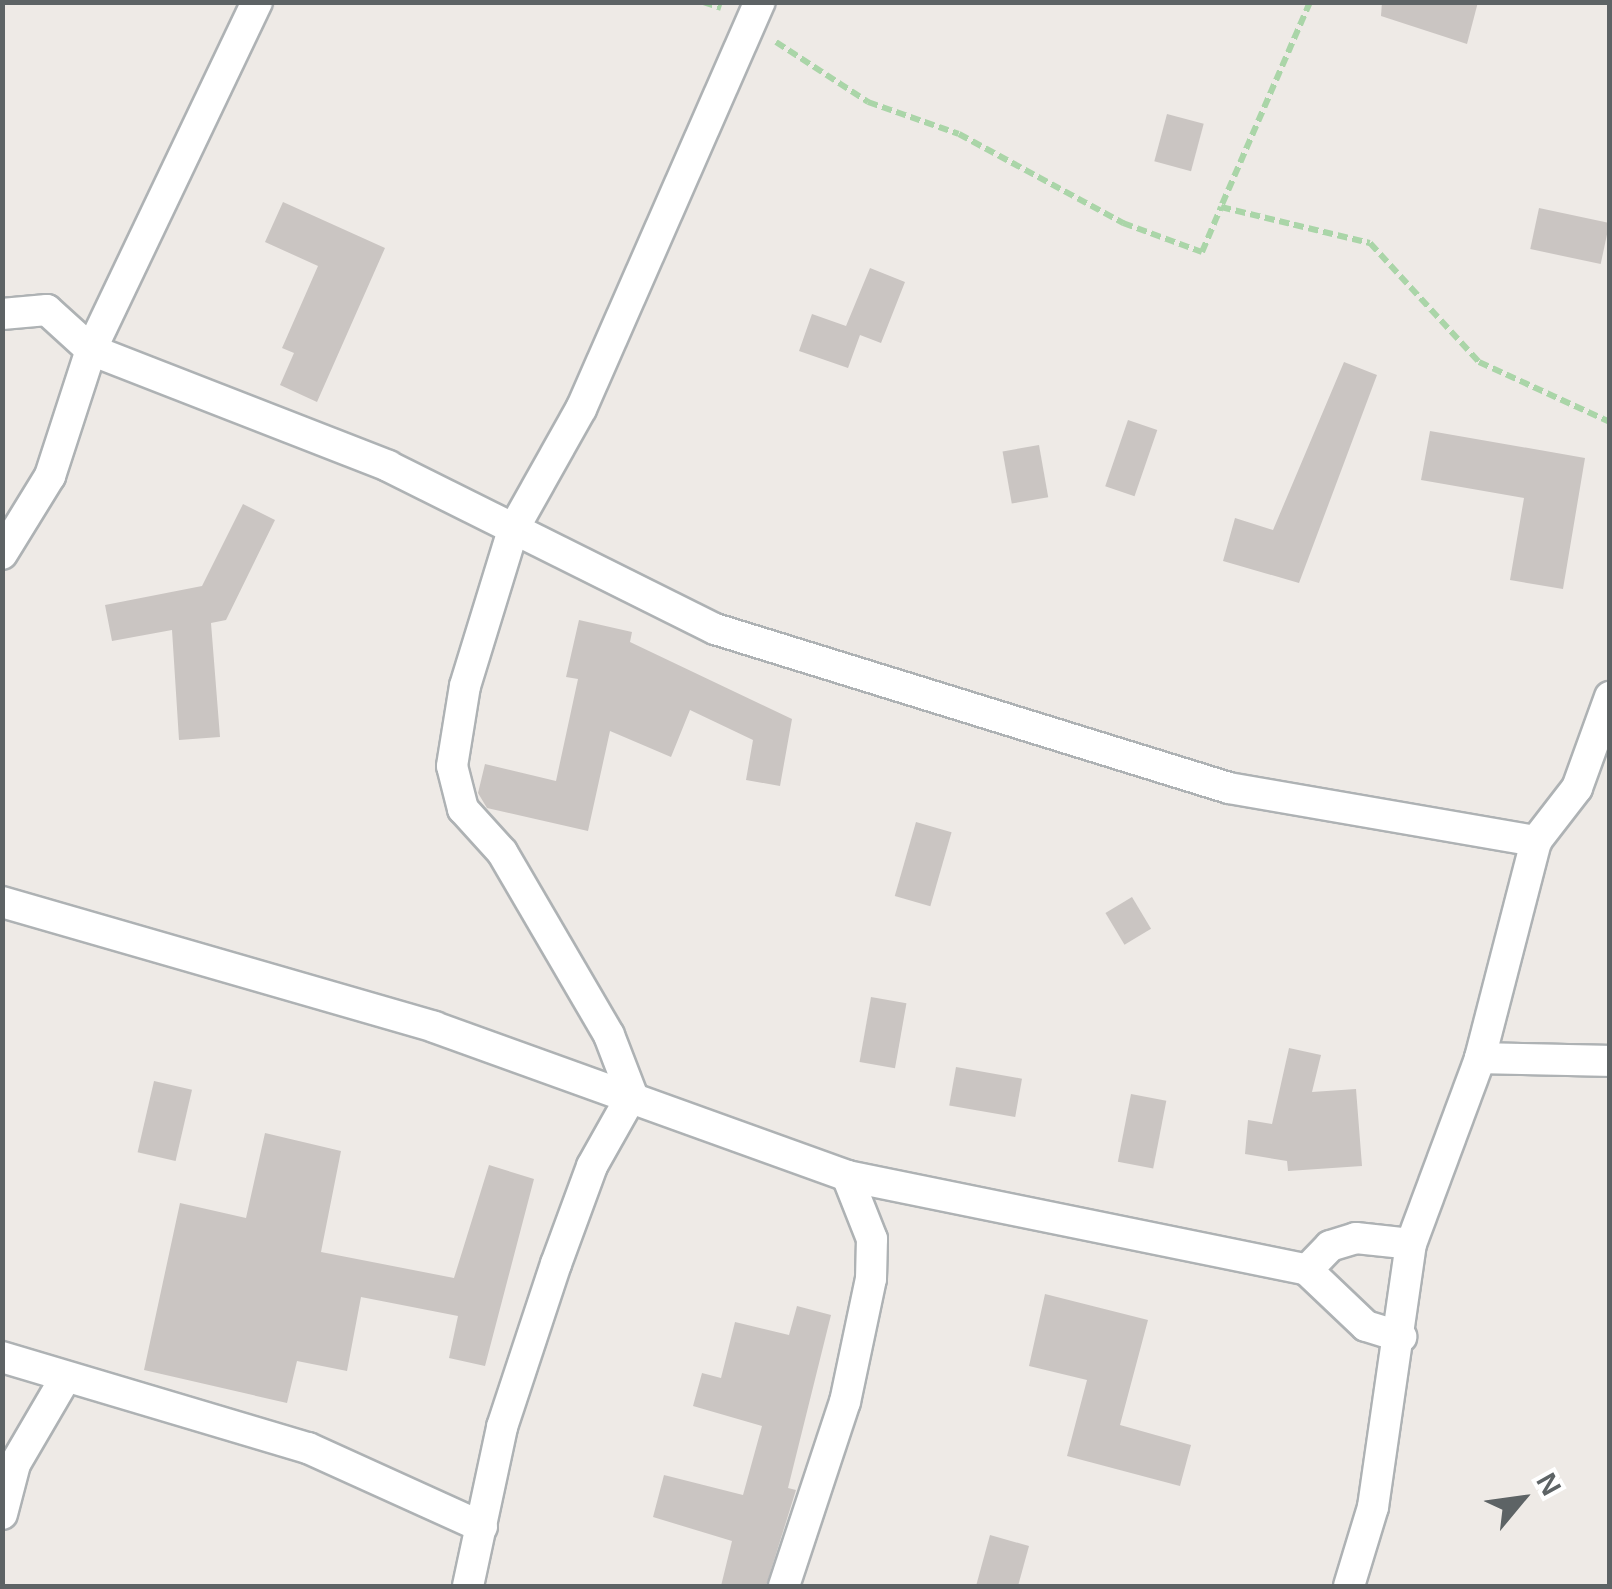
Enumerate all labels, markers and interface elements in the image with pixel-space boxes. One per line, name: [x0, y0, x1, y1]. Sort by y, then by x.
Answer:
north arrow: [1472, 1449, 1572, 1549]
text: N: [1530, 1468, 1567, 1501]

